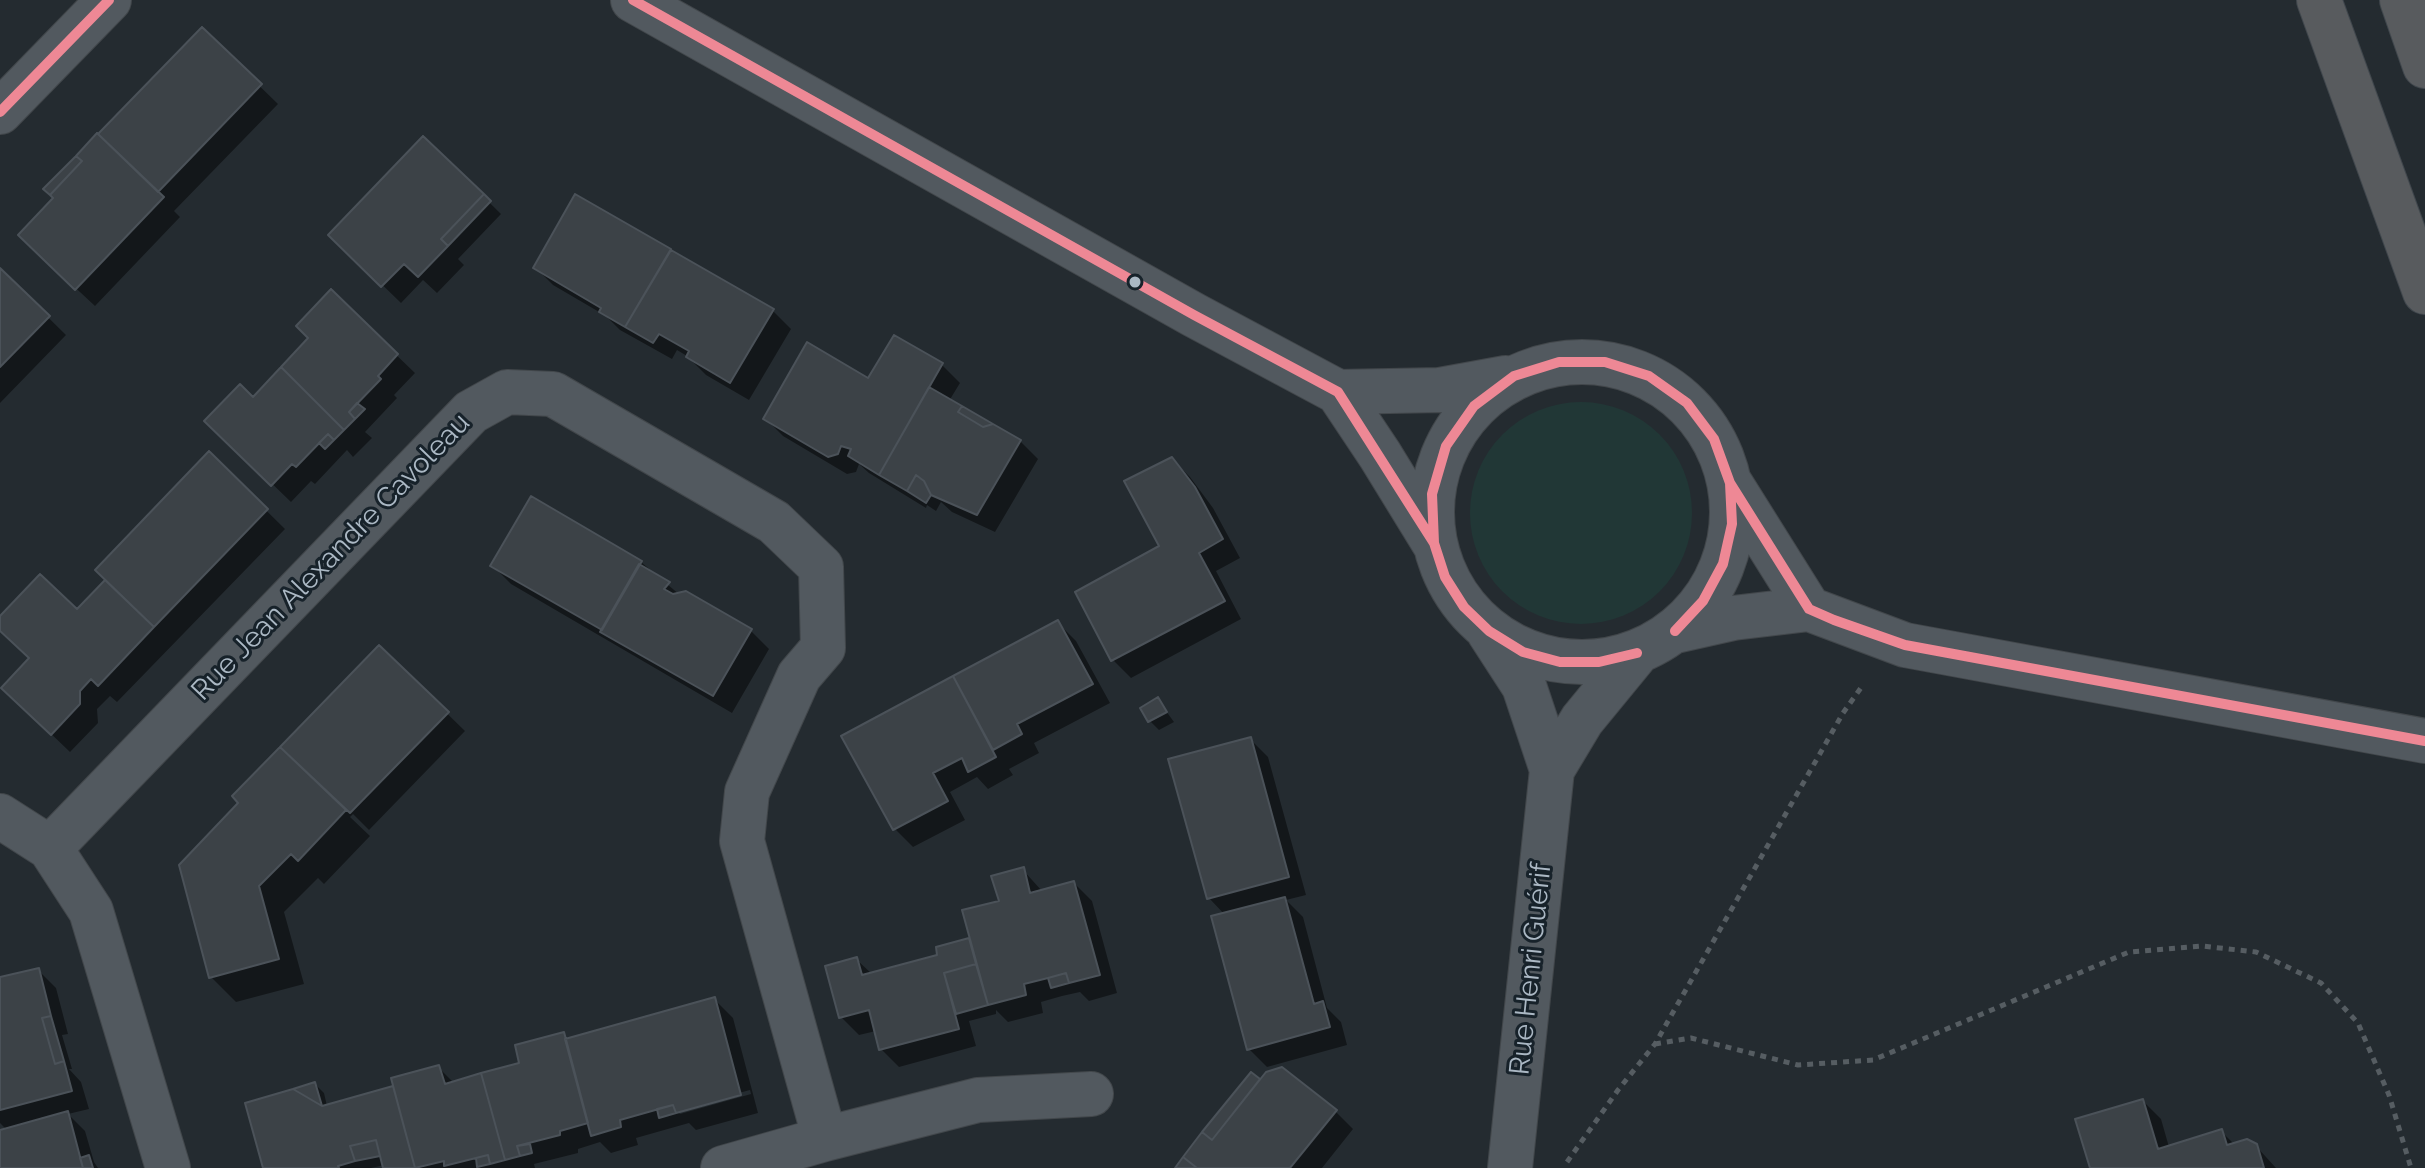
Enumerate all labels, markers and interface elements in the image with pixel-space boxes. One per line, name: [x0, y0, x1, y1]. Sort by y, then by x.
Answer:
unlabelled marker: [1127, 274, 1143, 290]
street label: Rue Jean Alexandre Cavoleau: [185, 406, 477, 708]
street label: Rue Henri Guérif: [1503, 861, 1559, 1077]

